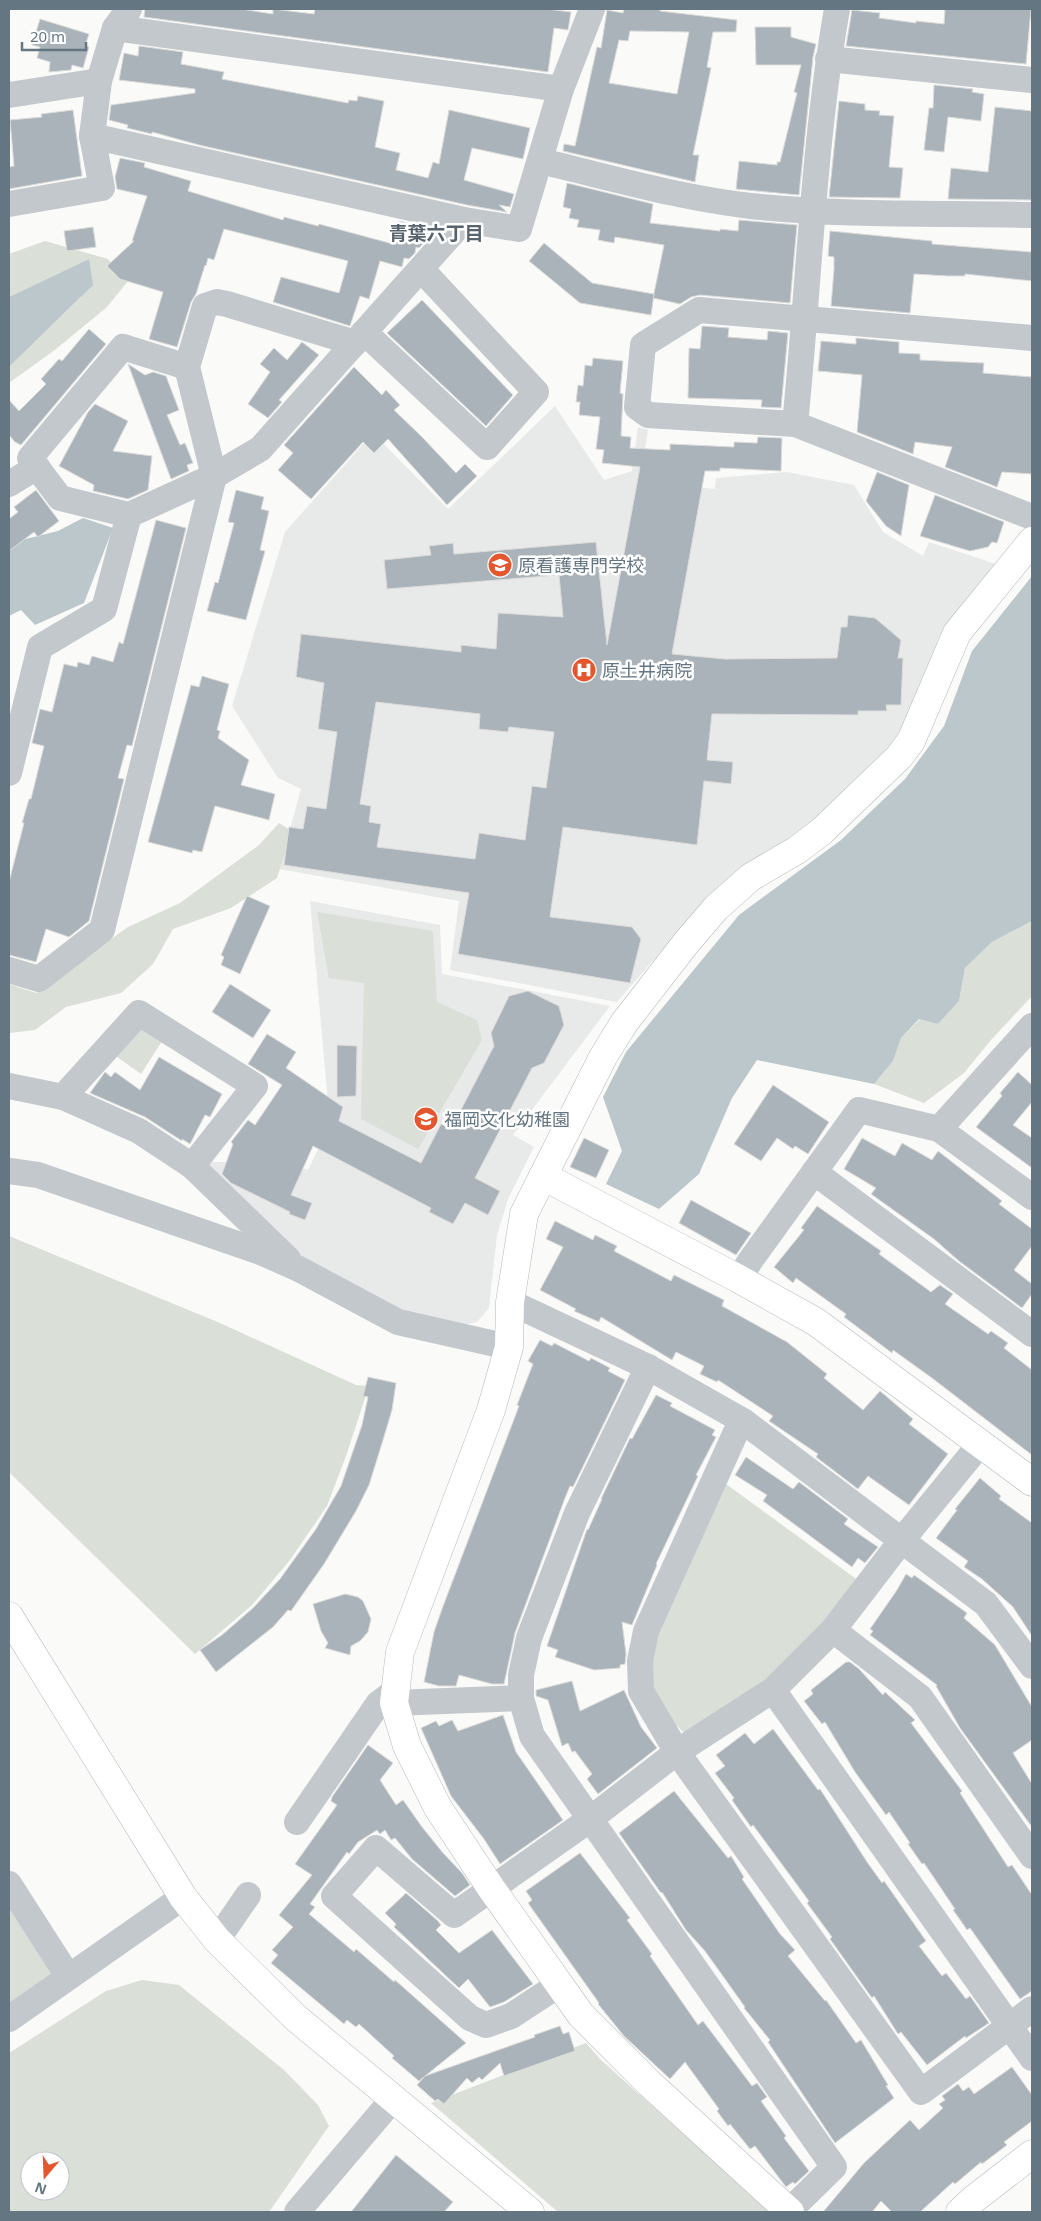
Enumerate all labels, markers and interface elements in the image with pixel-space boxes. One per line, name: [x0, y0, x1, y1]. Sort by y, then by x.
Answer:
scale bar: [22, 20, 86, 52]
text: 20 m: [30, 26, 65, 46]
district label: 青葉六丁目: [388, 220, 484, 246]
school or university icon: 原看護専門学校: [487, 552, 513, 578]
place label: 原看護専門学校: [518, 553, 644, 577]
hospital icon: 原土井病院: [571, 657, 597, 683]
place label: 原土井病院: [602, 658, 692, 682]
school or university icon: 福岡文化幼稚園: [413, 1106, 439, 1132]
place label: 福岡文化幼稚園: [444, 1107, 570, 1131]
north arrow: [20, 2151, 70, 2201]
text: N: [32, 2178, 49, 2200]

